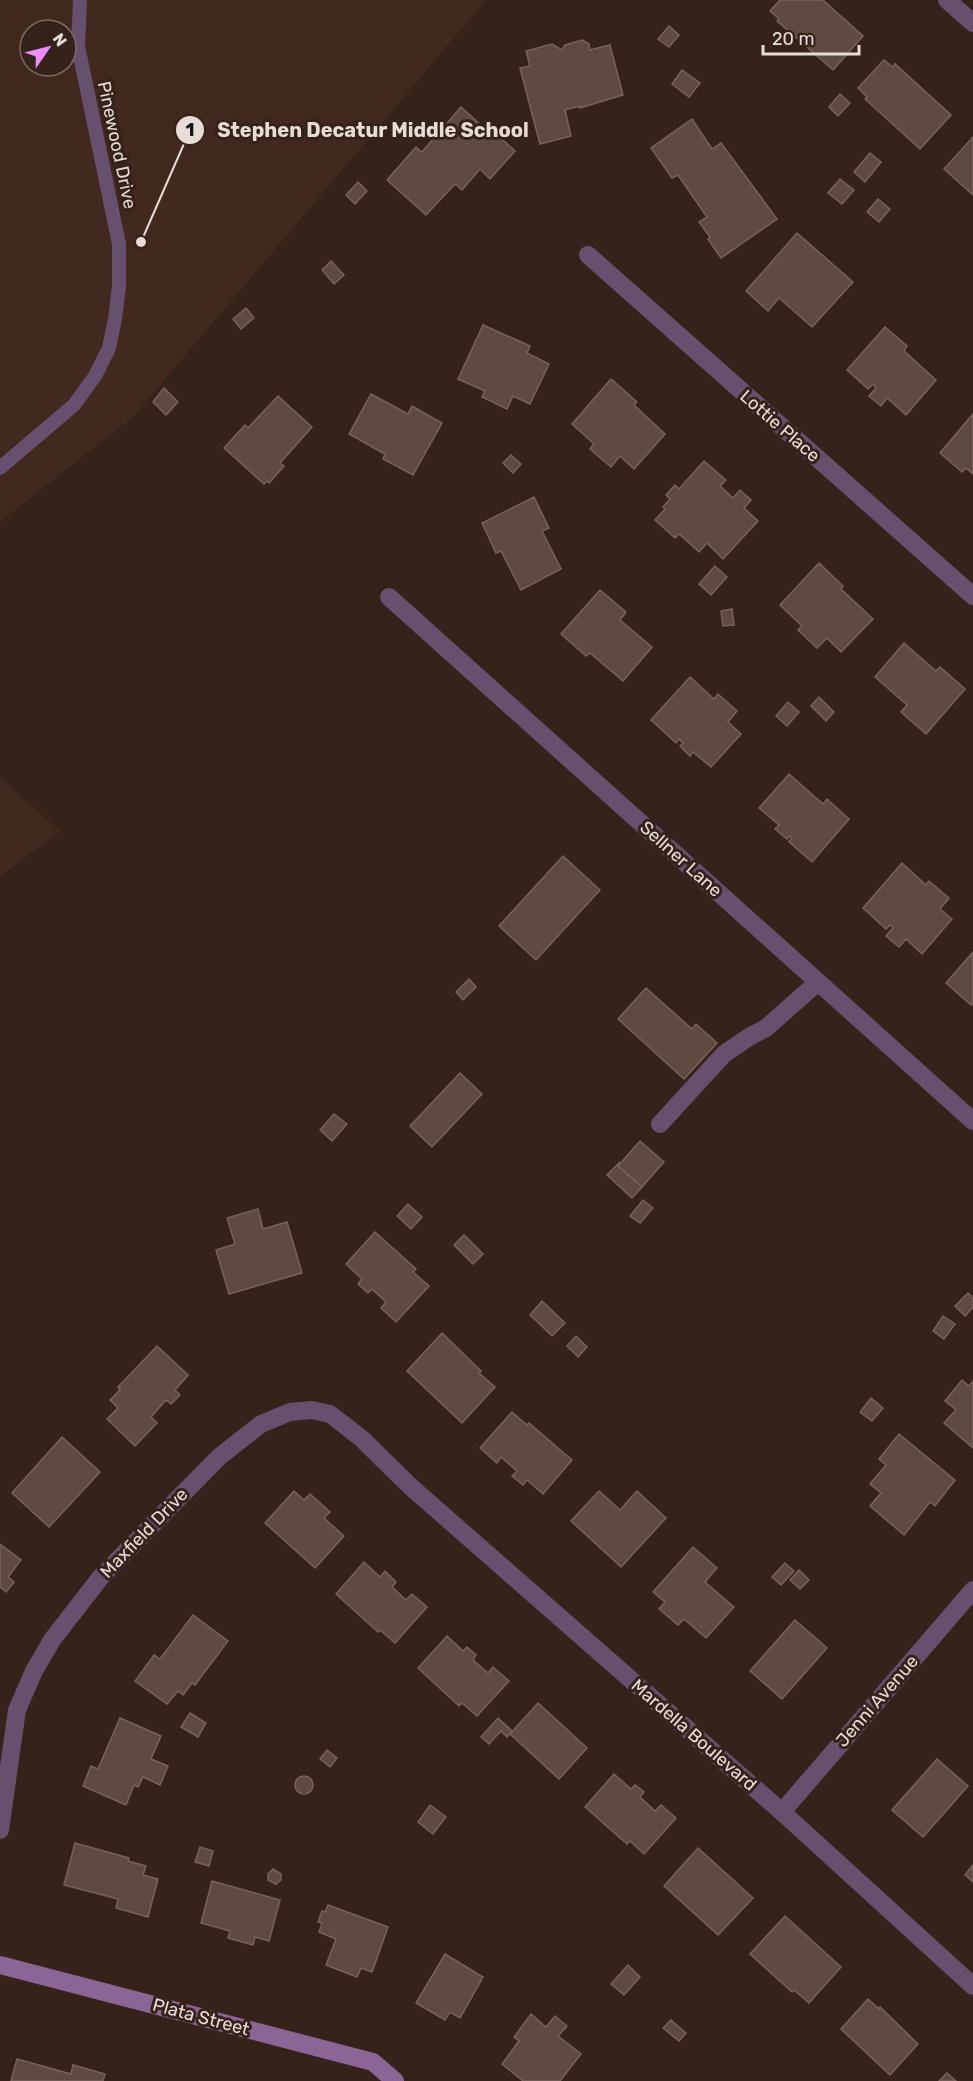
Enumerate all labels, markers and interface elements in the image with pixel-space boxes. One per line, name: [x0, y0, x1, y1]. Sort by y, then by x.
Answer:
north arrow: [18, 18, 78, 78]
scale bar: [763, 18, 859, 56]
text: 20 m: [772, 28, 814, 50]
text: N: [49, 30, 71, 50]
street label: Pinewood Drive: [93, 79, 141, 211]
callout: Stephen Decatur Middle School: [175, 111, 541, 149]
text: Stephen Decatur Middle School: [217, 118, 529, 142]
text: 1: [186, 119, 194, 141]
street label: Lottie Place: [735, 385, 825, 467]
street label: Sellner Lane: [635, 816, 727, 902]
street label: Maxfield Drive: [96, 1483, 192, 1583]
street label: Jenni Avenue: [831, 1651, 923, 1751]
street label: Mardella Boulevard: [627, 1675, 761, 1795]
street label: Plata Street: [150, 1994, 252, 2040]

